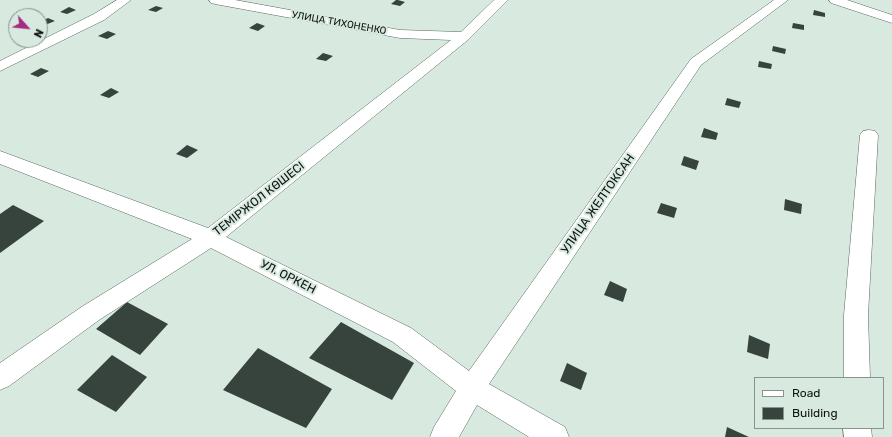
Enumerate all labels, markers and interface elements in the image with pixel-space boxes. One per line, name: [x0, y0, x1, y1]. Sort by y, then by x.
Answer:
north arrow: [8, 8, 48, 48]
street label: УЛИЦА ТИХОНЕНКО: [291, 9, 387, 37]
text: N: [31, 27, 46, 40]
street label: УЛИЦА ЖЕЛТОКСАН: [558, 151, 638, 257]
street label: ТЕМІРЖОЛ КӨШЕСІ: [211, 159, 307, 239]
street label: УЛ. ОРКЕН: [258, 257, 318, 297]
legend: [754, 377, 884, 429]
text: Road: [792, 386, 820, 400]
text: Building: [792, 406, 838, 420]

